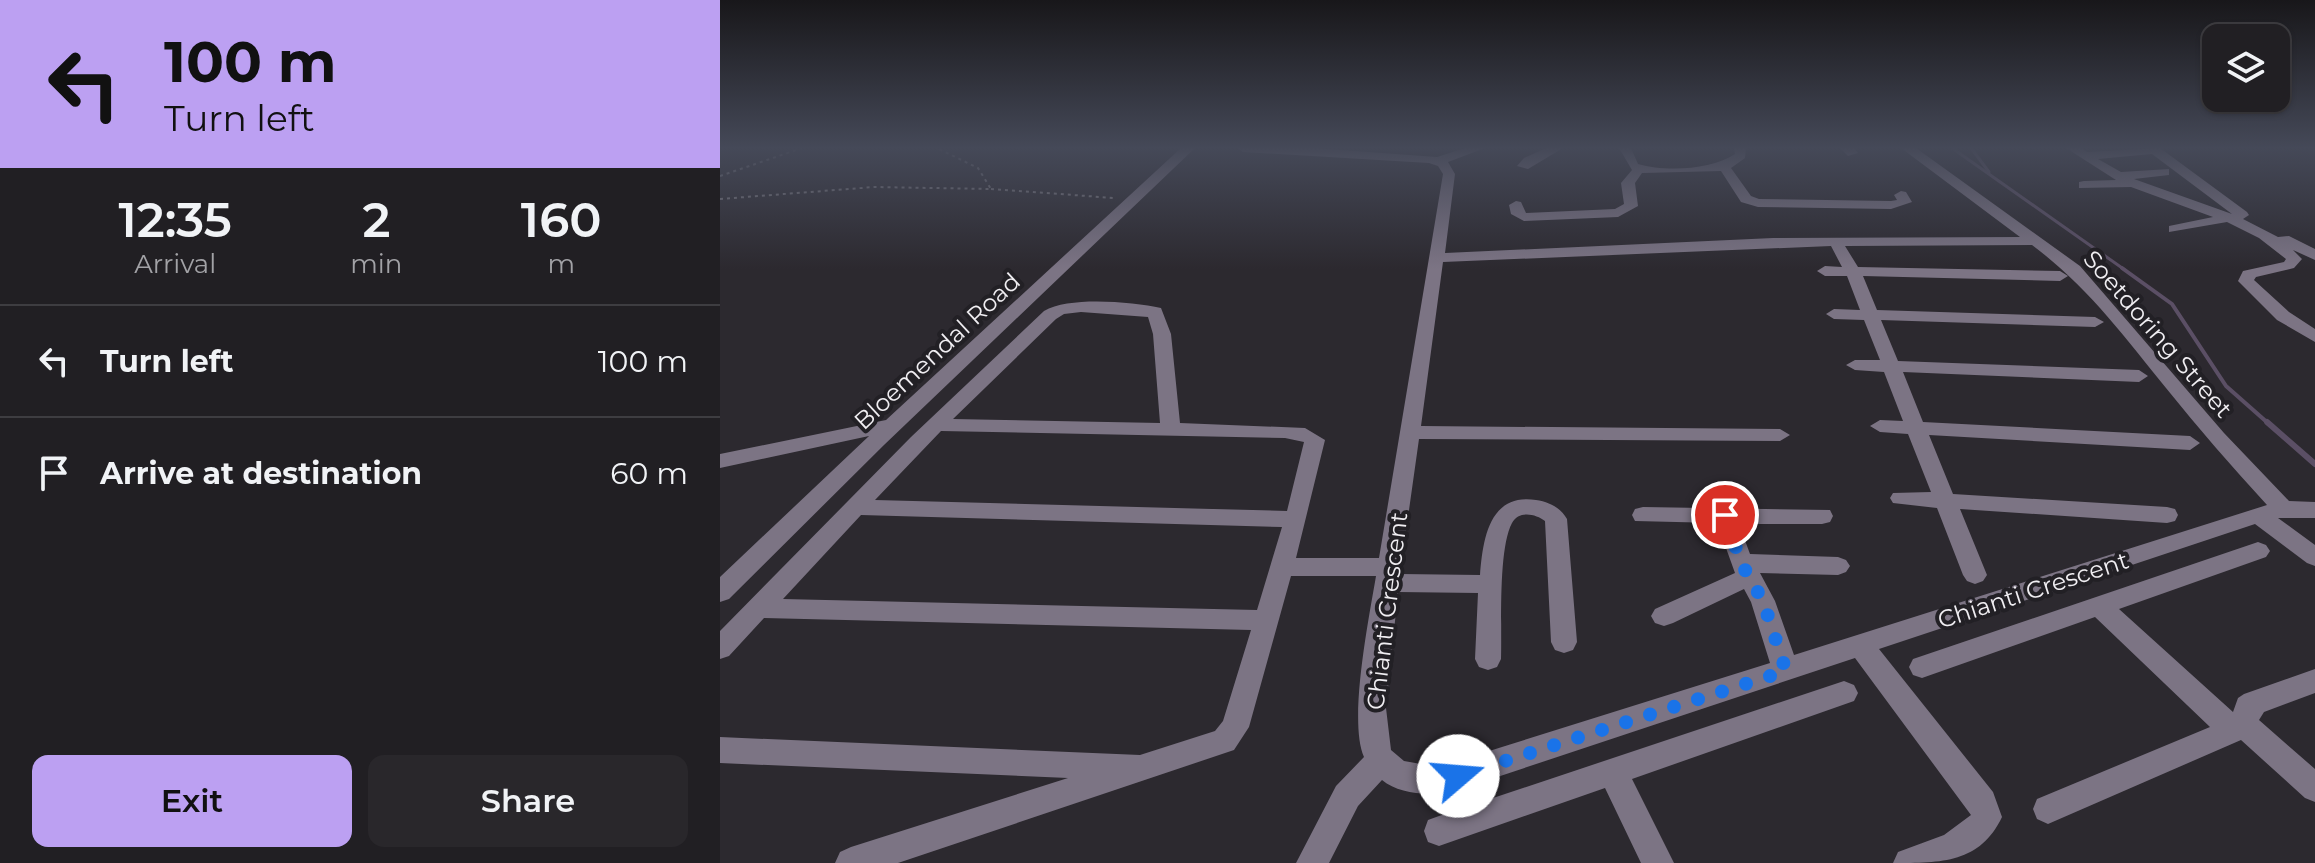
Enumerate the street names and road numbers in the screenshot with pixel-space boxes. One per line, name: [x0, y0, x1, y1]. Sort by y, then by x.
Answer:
street label: Soetdoring Street: [2077, 244, 2239, 424]
street label: Bloemendal Road: [848, 267, 1026, 435]
street label: Chianti Crescent: [1360, 510, 1414, 711]
street label: Chianti Crescent: [1934, 545, 2132, 635]

